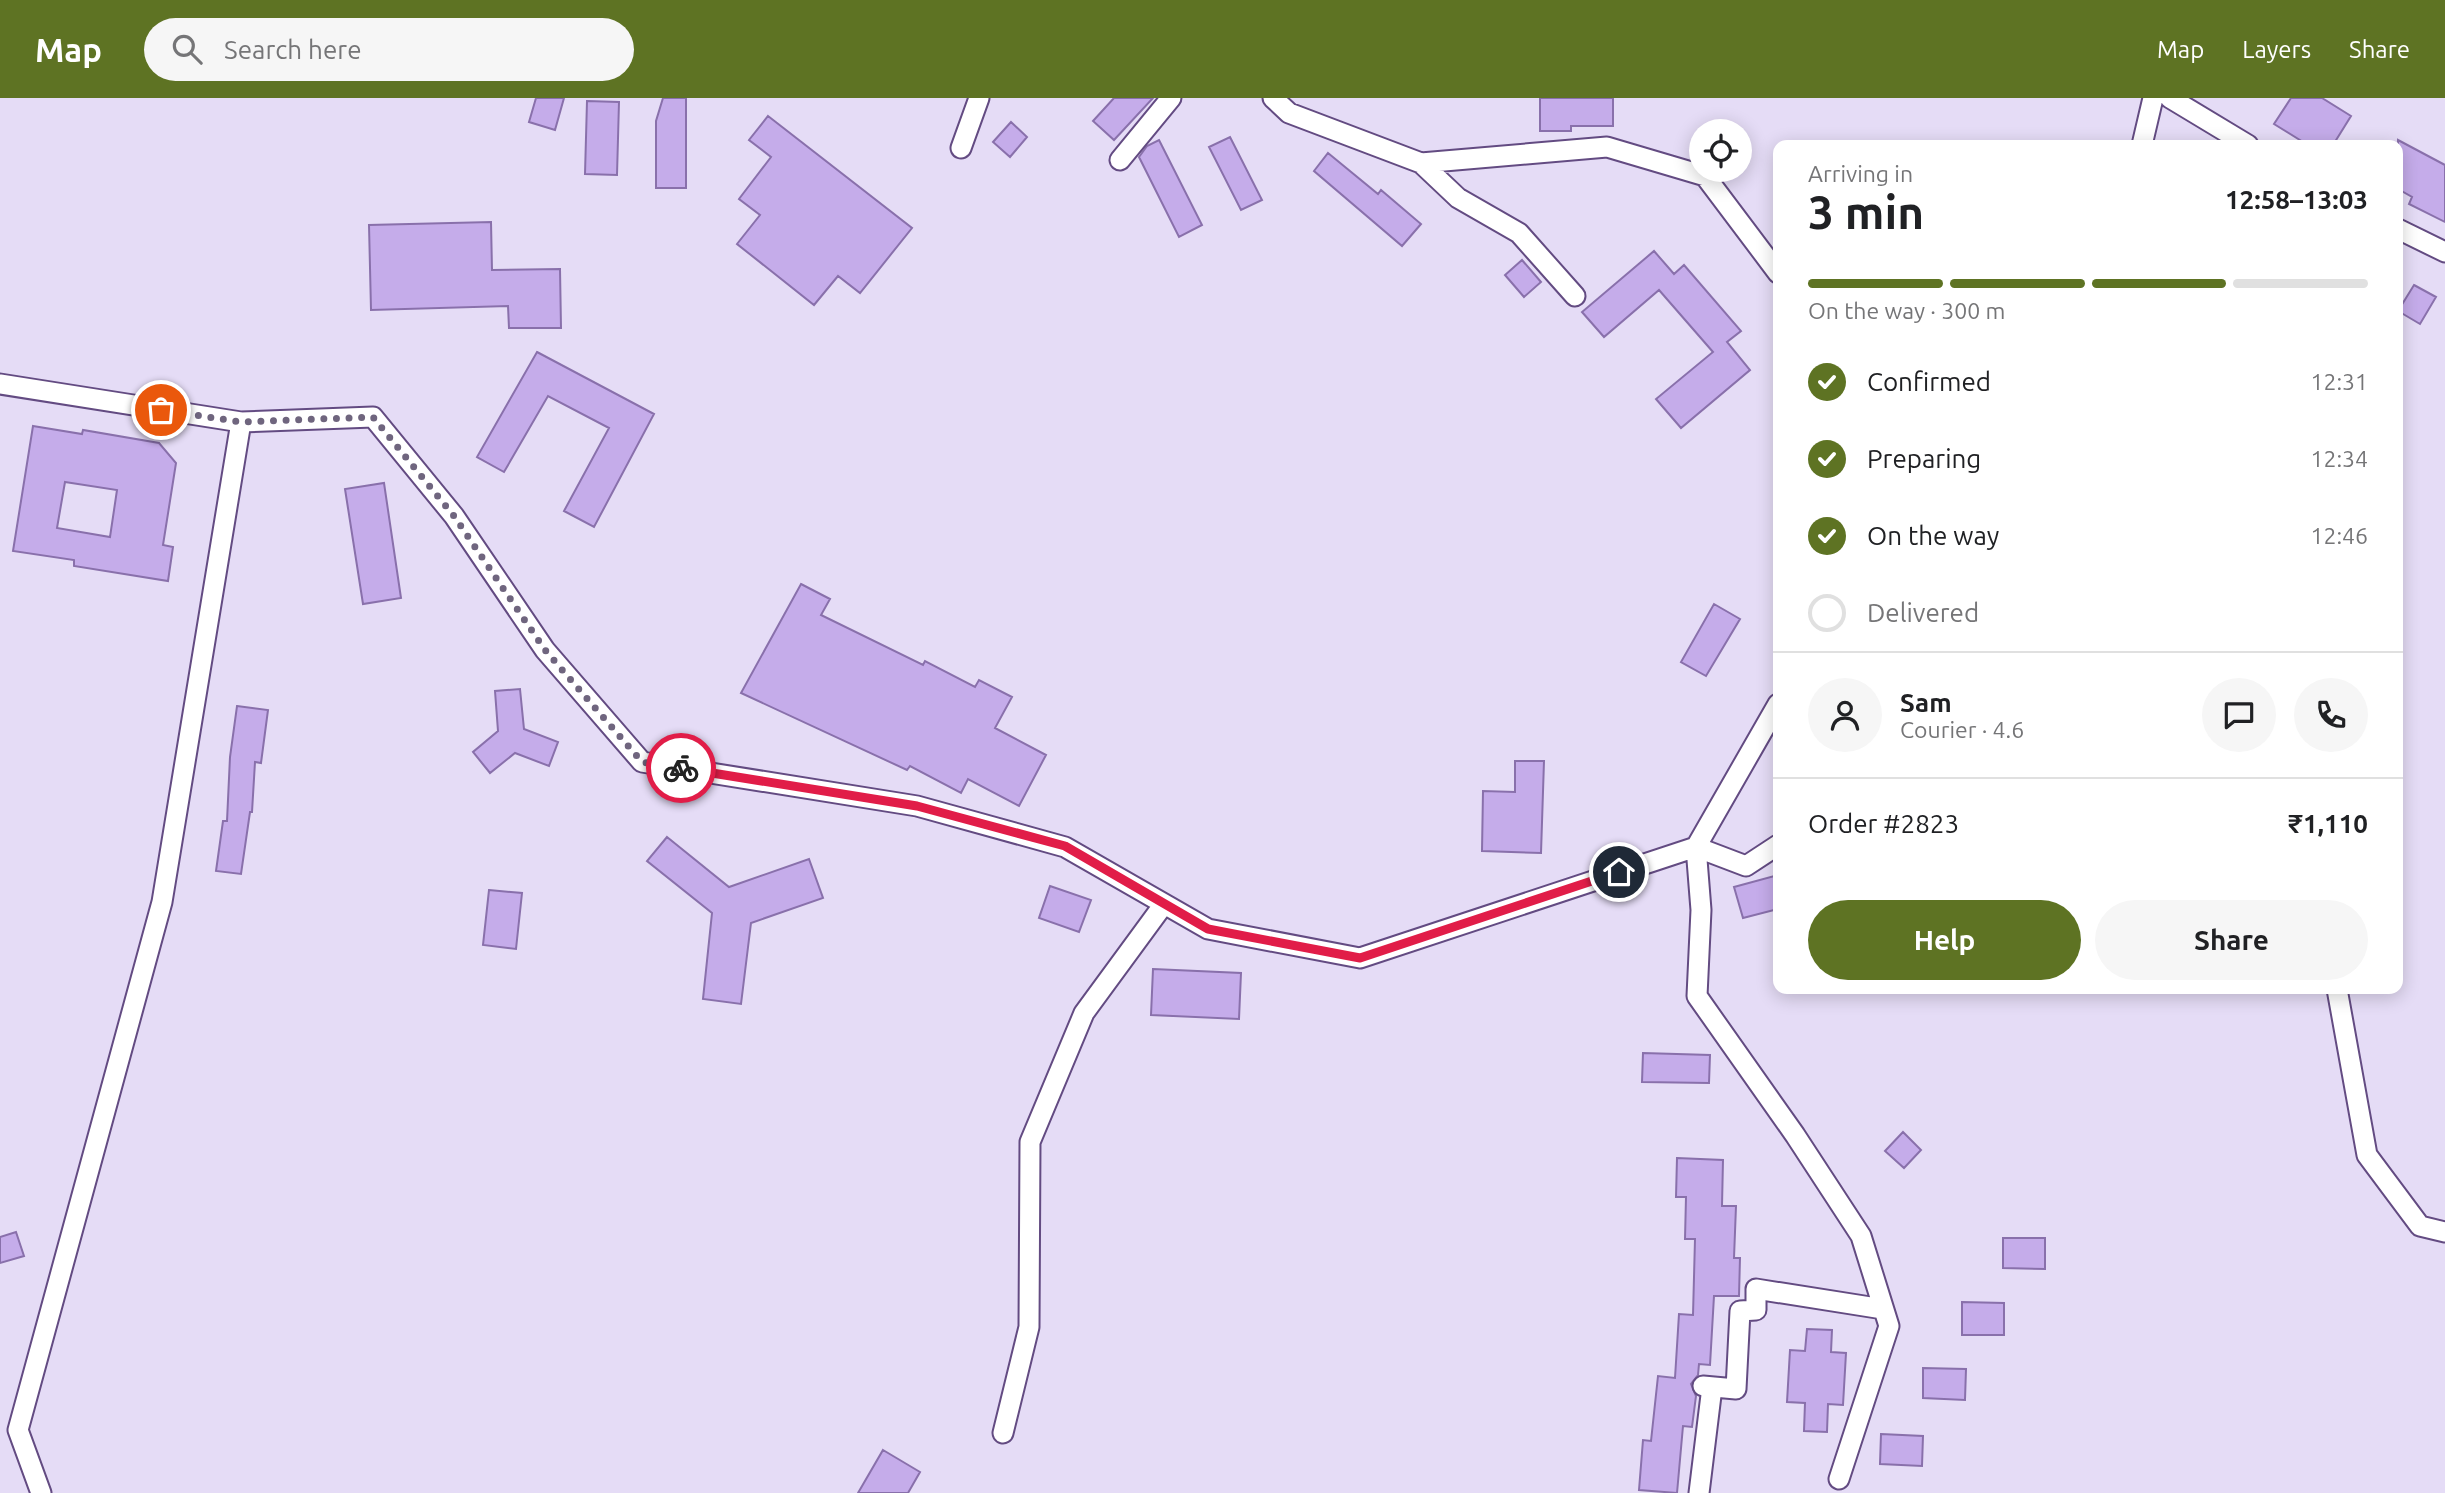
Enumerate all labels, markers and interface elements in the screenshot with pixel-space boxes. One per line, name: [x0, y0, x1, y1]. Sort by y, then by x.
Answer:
search box: [144, 18, 634, 81]
icon: search: [168, 30, 206, 68]
text: Map: [35, 31, 102, 68]
text: Search here: [224, 35, 362, 64]
text: Map: [2157, 36, 2204, 63]
text: Layers: [2242, 36, 2311, 63]
text: Share: [2349, 36, 2410, 63]
map controls: [1689, 119, 1752, 182]
button: locate: [1689, 119, 1752, 182]
text: Arriving in: [1808, 161, 1913, 186]
text: 12:58–13:03: [2225, 185, 2368, 214]
text: 3 min: [1808, 186, 1924, 238]
text: On the way · 300 m: [1808, 298, 2005, 323]
icon: check: [1808, 363, 1846, 401]
text: Confirmed: [1867, 367, 1991, 396]
text: 12:31: [2310, 369, 2368, 394]
pin: [131, 380, 191, 440]
icon: bag: [142, 391, 180, 429]
icon: check: [1808, 440, 1846, 478]
text: Preparing: [1867, 444, 1981, 473]
text: 12:34: [2310, 446, 2368, 471]
icon: check: [1808, 517, 1846, 555]
text: On the way: [1867, 521, 1999, 550]
text: 12:46: [2310, 523, 2368, 548]
text: Delivered: [1867, 598, 1979, 627]
button: person: [1808, 678, 1882, 752]
button: chat: [2202, 678, 2276, 752]
button: phone: [2294, 678, 2368, 752]
text: Sam: [1900, 688, 1952, 717]
text: Courier · 4.6: [1900, 717, 2024, 742]
courier: [646, 733, 716, 803]
icon: bike: [662, 749, 700, 787]
text: Order #2823: [1808, 809, 1959, 838]
text: ₹1,110: [2288, 809, 2368, 838]
pin: [1589, 842, 1649, 902]
icon: home: [1600, 853, 1638, 891]
button: Help: [1808, 900, 2081, 980]
button: Share: [2095, 900, 2368, 980]

